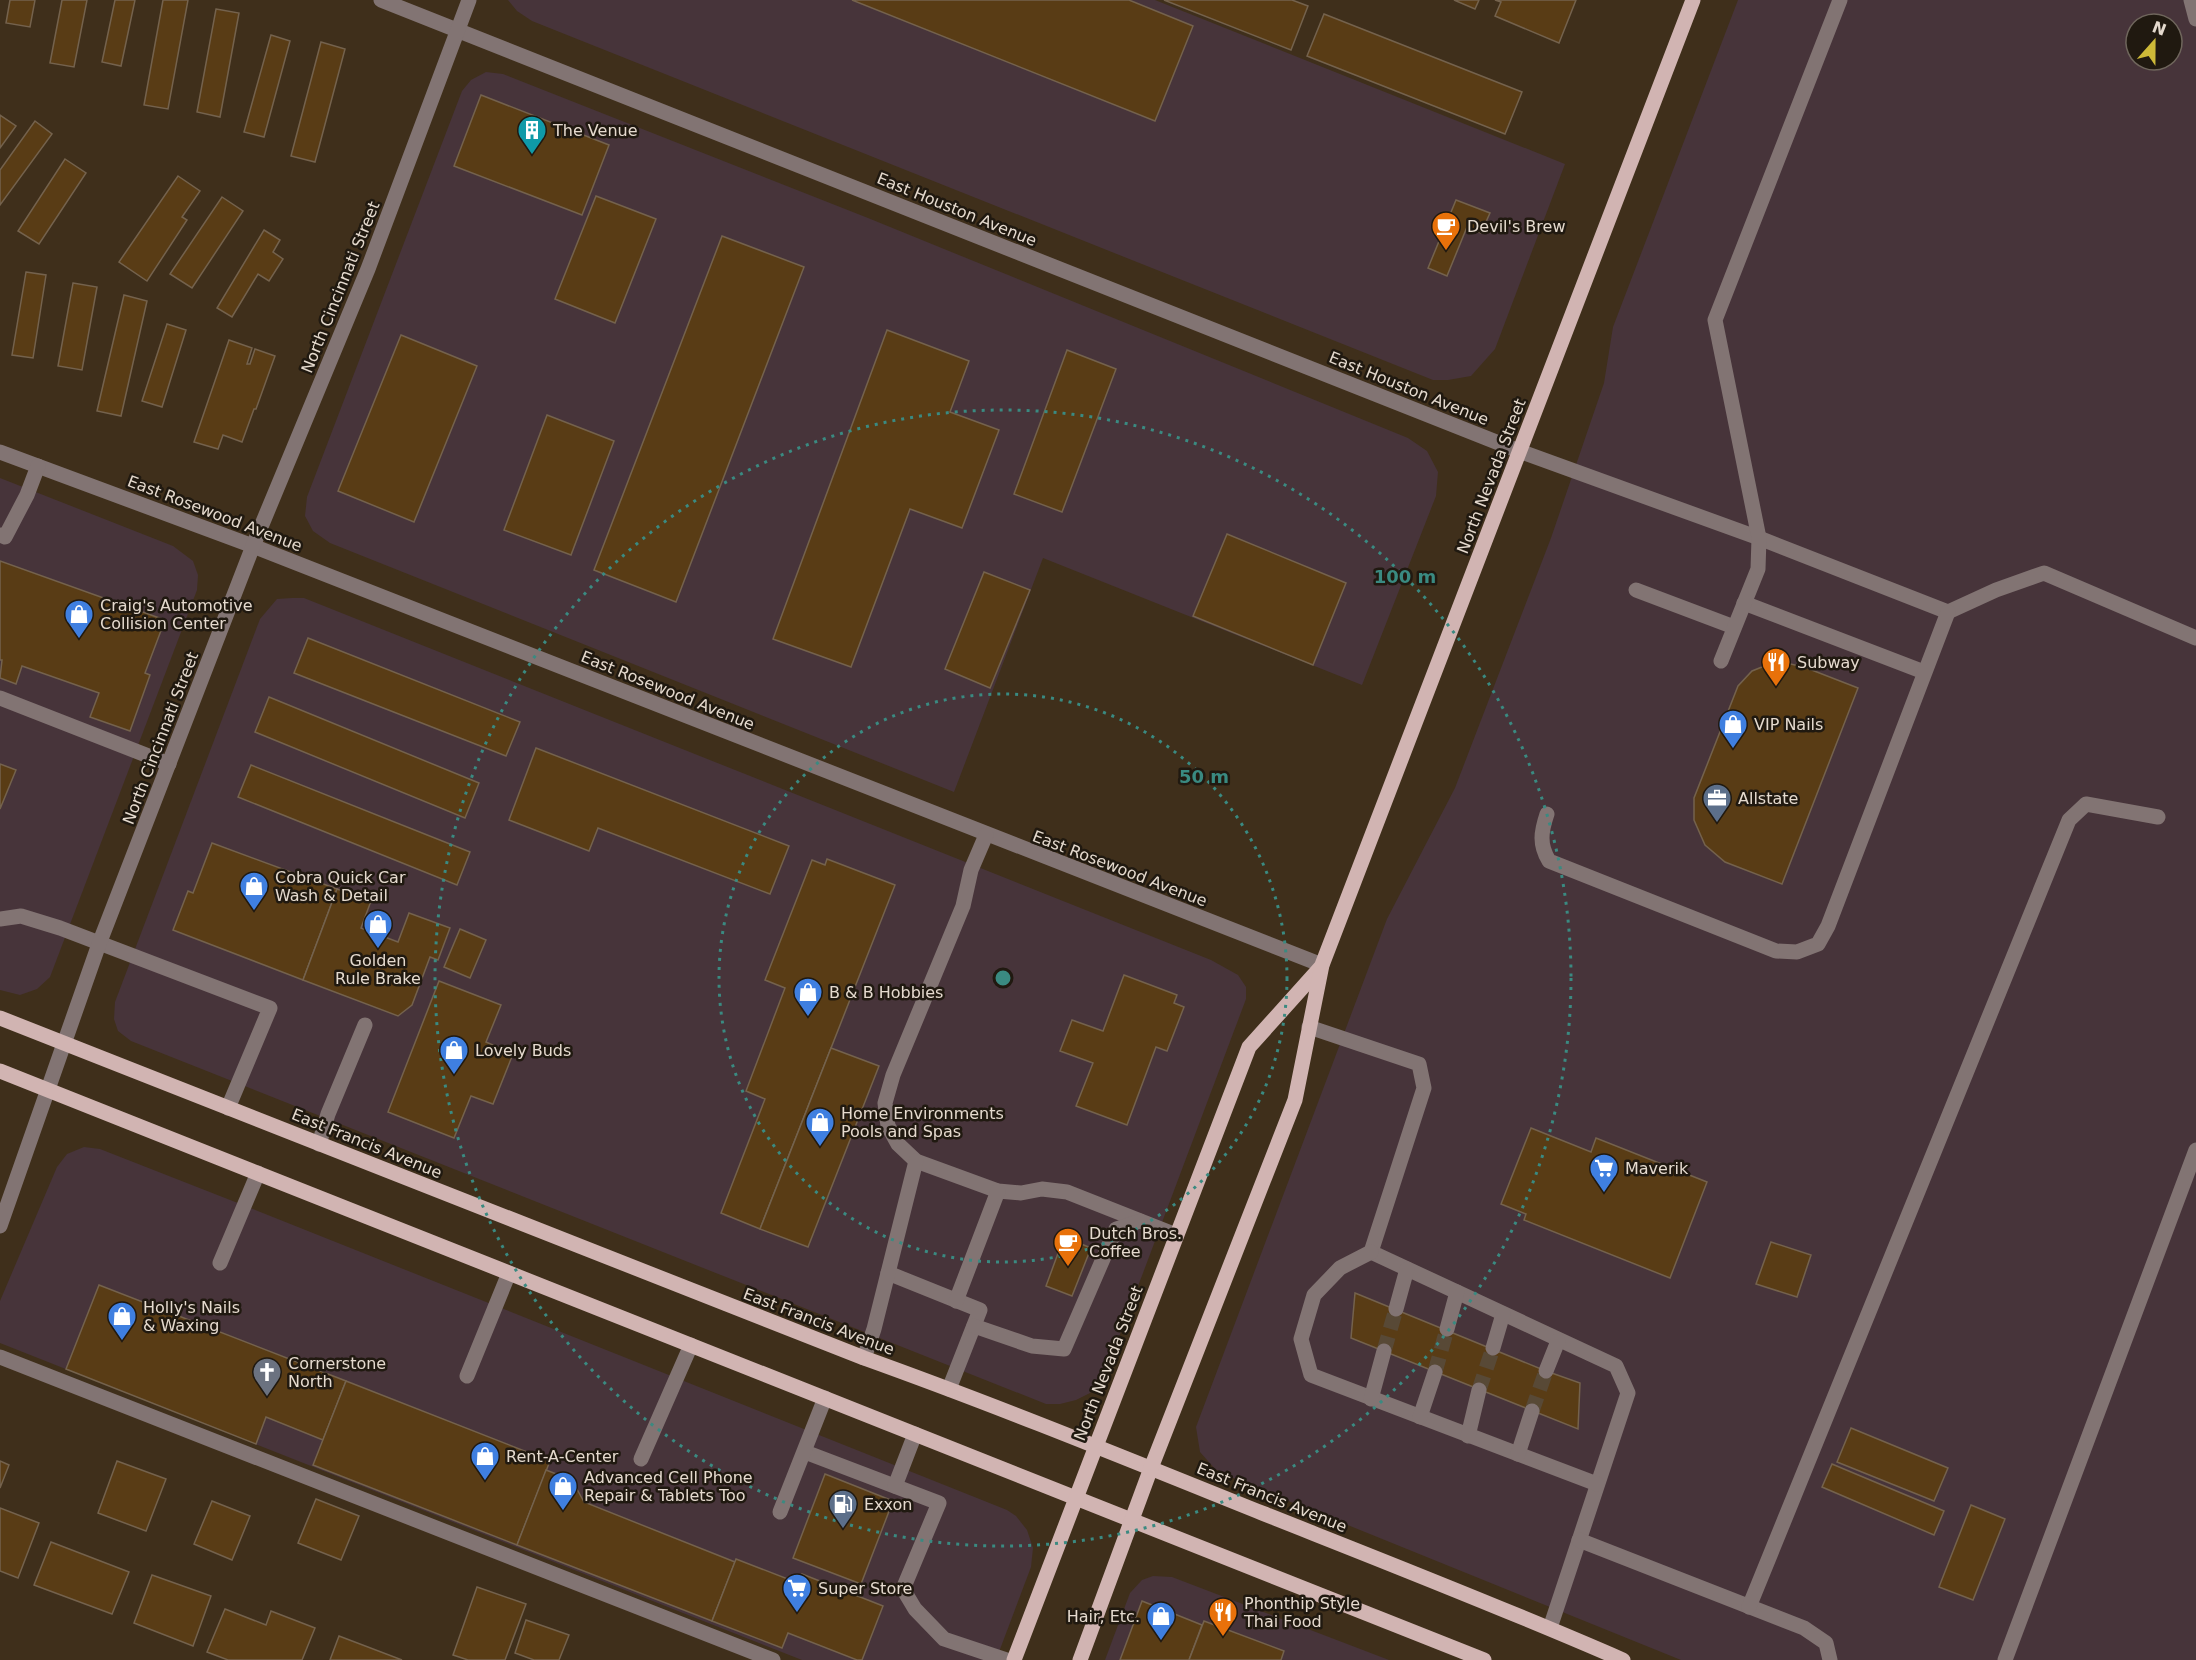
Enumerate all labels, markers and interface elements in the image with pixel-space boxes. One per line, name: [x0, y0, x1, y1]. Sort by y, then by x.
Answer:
north arrow: [2124, 12, 2184, 72]
text: N: [2150, 17, 2169, 40]
building icon: The Venue: [516, 114, 548, 156]
place label: The Venue: [552, 121, 638, 140]
street label: East Houston Avenue: [874, 169, 1039, 250]
street label: North Cincinnati Street: [297, 199, 384, 376]
cafe icon: Devil's Brew: [1430, 210, 1462, 252]
place label: Devil's Brew: [1467, 217, 1565, 236]
street label: East Houston Avenue: [1326, 348, 1491, 429]
street label: North Nevada Street: [1453, 396, 1530, 556]
street label: East Rosewood Avenue: [125, 471, 305, 556]
text: 100 m: [1374, 566, 1436, 587]
place label: Craig's Automotive Collision Center: [100, 596, 253, 633]
shop icon: Craig's Automotive Collision Center: [63, 598, 95, 640]
restaurant icon: Subway: [1760, 646, 1792, 688]
street label: East Rosewood Avenue: [578, 647, 757, 734]
street label: North Cincinnati Street: [119, 649, 202, 827]
place label: Subway: [1797, 653, 1860, 672]
shop icon: VIP Nails: [1717, 708, 1749, 750]
place label: VIP Nails: [1754, 715, 1823, 734]
text: 50 m: [1179, 766, 1229, 787]
office icon: Allstate: [1701, 782, 1733, 824]
place label: Allstate: [1738, 789, 1798, 808]
street label: East Rosewood Avenue: [1030, 826, 1210, 911]
place label: Cobra Quick Car Wash & Detail: [275, 868, 406, 905]
shop icon: Cobra Quick Car Wash & Detail: [238, 870, 270, 912]
shop icon: Golden Rule Brake: [362, 908, 394, 950]
place label: Golden Rule Brake: [335, 951, 421, 988]
centre of rings: [993, 968, 1013, 988]
shop icon: B & B Hobbies: [792, 976, 824, 1018]
place label: B & B Hobbies: [829, 983, 943, 1002]
shop icon: Lovely Buds: [438, 1034, 470, 1076]
place label: Lovely Buds: [475, 1041, 571, 1060]
place label: Home Environments Pools and Spas: [841, 1104, 1004, 1141]
street label: East Francis Avenue: [289, 1105, 445, 1182]
shop icon: Home Environments Pools and Spas: [804, 1106, 836, 1148]
supermarket icon: Maverik: [1588, 1152, 1620, 1194]
place label: Maverik: [1625, 1159, 1689, 1178]
place label: Dutch Bros. Coffee: [1089, 1224, 1182, 1261]
cafe icon: Dutch Bros. Coffee: [1052, 1226, 1084, 1268]
street label: North Nevada Street: [1070, 1283, 1147, 1443]
street label: East Francis Avenue: [741, 1284, 897, 1359]
place label: Holly's Nails & Waxing: [143, 1298, 240, 1335]
shop icon: Holly's Nails & Waxing: [106, 1300, 138, 1342]
place label: Cornerstone North: [288, 1354, 386, 1391]
church icon: Cornerstone North: [251, 1356, 283, 1398]
shop icon: Rent-A-Center: [469, 1440, 501, 1482]
place label: Rent-A-Center: [506, 1447, 619, 1466]
street label: East Francis Avenue: [1194, 1459, 1350, 1536]
place label: Advanced Cell Phone Repair & Tablets Too: [584, 1468, 753, 1505]
shop icon: Advanced Cell Phone Repair & Tablets Too: [547, 1470, 579, 1512]
fuel station icon: Exxon: [827, 1488, 859, 1530]
place label: Exxon: [864, 1495, 912, 1514]
supermarket icon: Super Store: [781, 1572, 813, 1614]
place label: Super Store: [818, 1579, 912, 1598]
place label: Phonthip Style Thai Food: [1243, 1594, 1360, 1631]
restaurant icon: Phonthip Style Thai Food: [1207, 1596, 1239, 1638]
shop icon: Hair, Etc.: [1145, 1600, 1177, 1642]
place label: Hair, Etc.: [1067, 1607, 1140, 1626]

